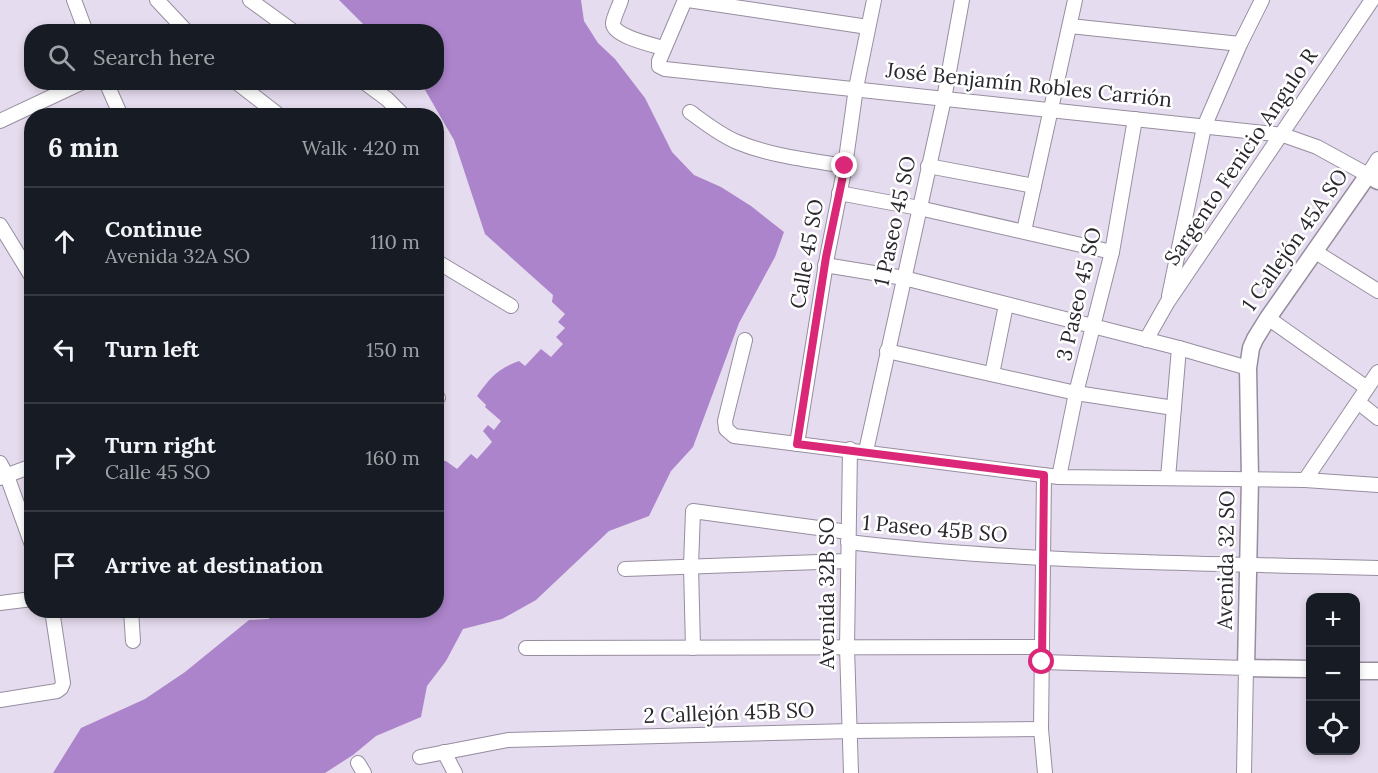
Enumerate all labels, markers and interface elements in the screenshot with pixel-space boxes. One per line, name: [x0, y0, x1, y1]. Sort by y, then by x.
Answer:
search box: [24, 24, 444, 90]
icon: search: [45, 41, 78, 74]
street label: Sargento Fenicio Angulo R: [1158, 42, 1324, 270]
text: Search here: [93, 43, 215, 71]
street label: José Benjamín Robles Carrión: [884, 56, 1174, 113]
text: 6 min: [48, 131, 119, 164]
text: Walk · 420 m: [302, 135, 420, 160]
route end: [831, 152, 857, 178]
street label: 1 Paseo 45 SO: [868, 153, 921, 288]
street label: 1 Callejón 45A SO: [1235, 163, 1354, 316]
street label: Calle 45 SO: [784, 197, 829, 311]
text: Continue: [105, 215, 202, 243]
street label: 3 Paseo 45 SO: [1050, 224, 1107, 363]
icon: ahead: [48, 225, 81, 258]
text: 110 m: [370, 229, 420, 254]
text: Avenida 32A SO: [105, 243, 250, 268]
icon: left: [48, 333, 81, 366]
text: Turn left: [105, 335, 199, 363]
text: 150 m: [366, 337, 420, 362]
text: Turn right: [105, 431, 216, 459]
icon: right: [48, 441, 81, 474]
text: 160 m: [366, 445, 420, 470]
text: Calle 45 SO: [105, 459, 211, 484]
street label: Avenida 32 SO: [1211, 490, 1240, 631]
street label: 1 Paseo 45B SO: [861, 509, 1009, 548]
street label: Avenida 32B SO: [813, 517, 840, 670]
icon: arrive: [48, 549, 81, 582]
text: Arrive at destination: [105, 551, 323, 579]
map controls: [1306, 593, 1360, 755]
button: +: [1306, 593, 1360, 647]
button: −: [1306, 647, 1360, 701]
route start: [1028, 648, 1054, 674]
street label: 2 Callejón 45B SO: [643, 696, 815, 729]
button: locate: [1306, 701, 1360, 755]

